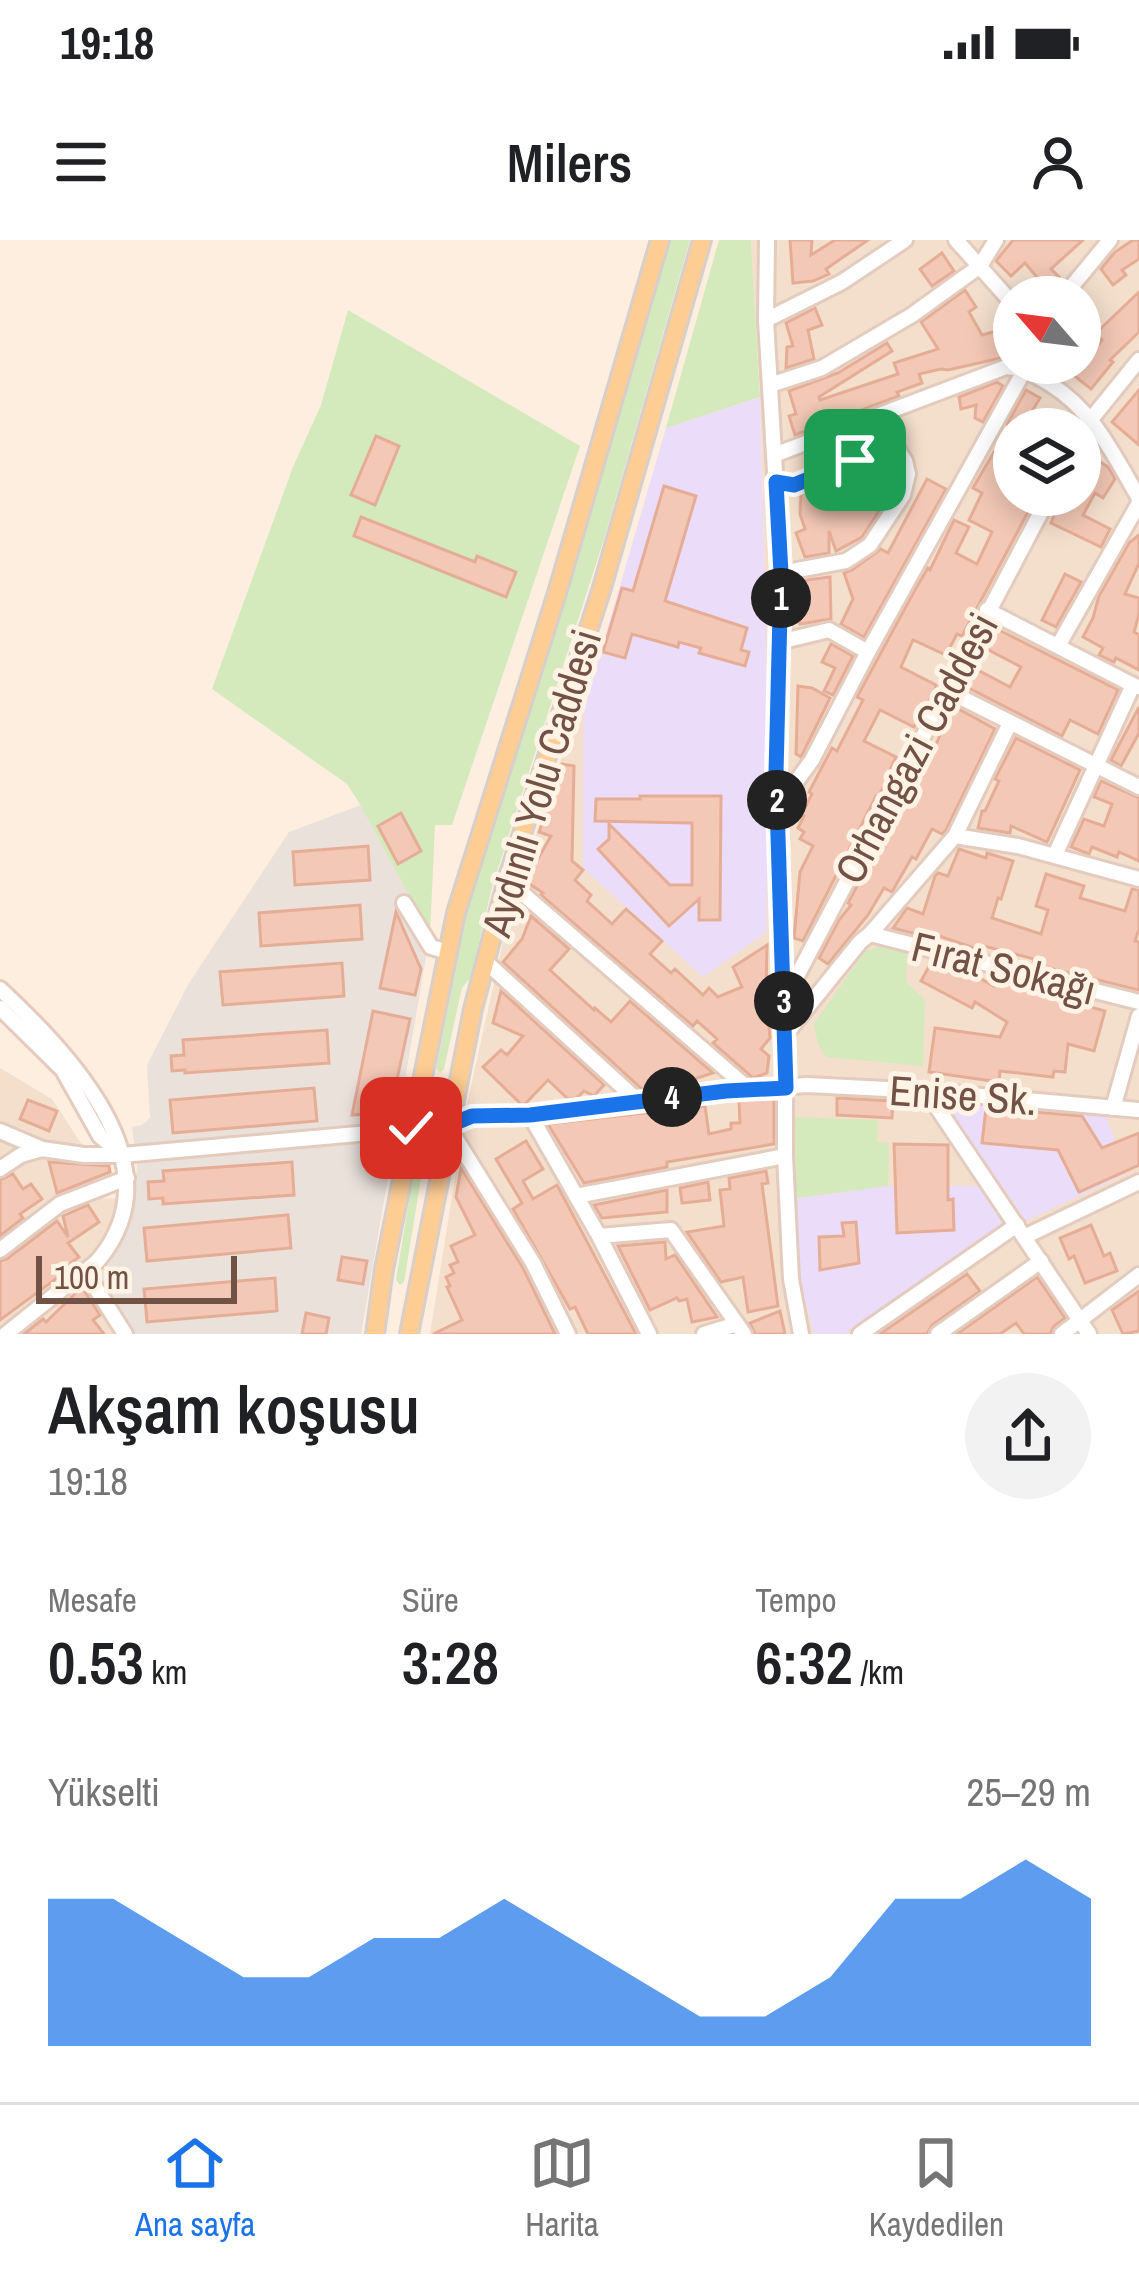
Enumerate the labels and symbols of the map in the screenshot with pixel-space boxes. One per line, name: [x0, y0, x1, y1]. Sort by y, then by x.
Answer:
north arrow: [993, 276, 1101, 384]
pin: [804, 409, 906, 511]
pin: 1: [751, 568, 811, 628]
street label: Orhangazi Caddesi: [821, 603, 1011, 893]
street label: Aydınlı Yolu Caddesi: [467, 623, 614, 944]
pin: 2: [747, 770, 807, 830]
street label: Fırat Sokağı: [906, 918, 1102, 1018]
pin: 3: [754, 971, 814, 1031]
street label: Enise Sk.: [888, 1062, 1038, 1128]
pin: 4: [642, 1067, 702, 1127]
pin: [360, 1077, 462, 1179]
scale bar: [36, 1250, 237, 1303]

